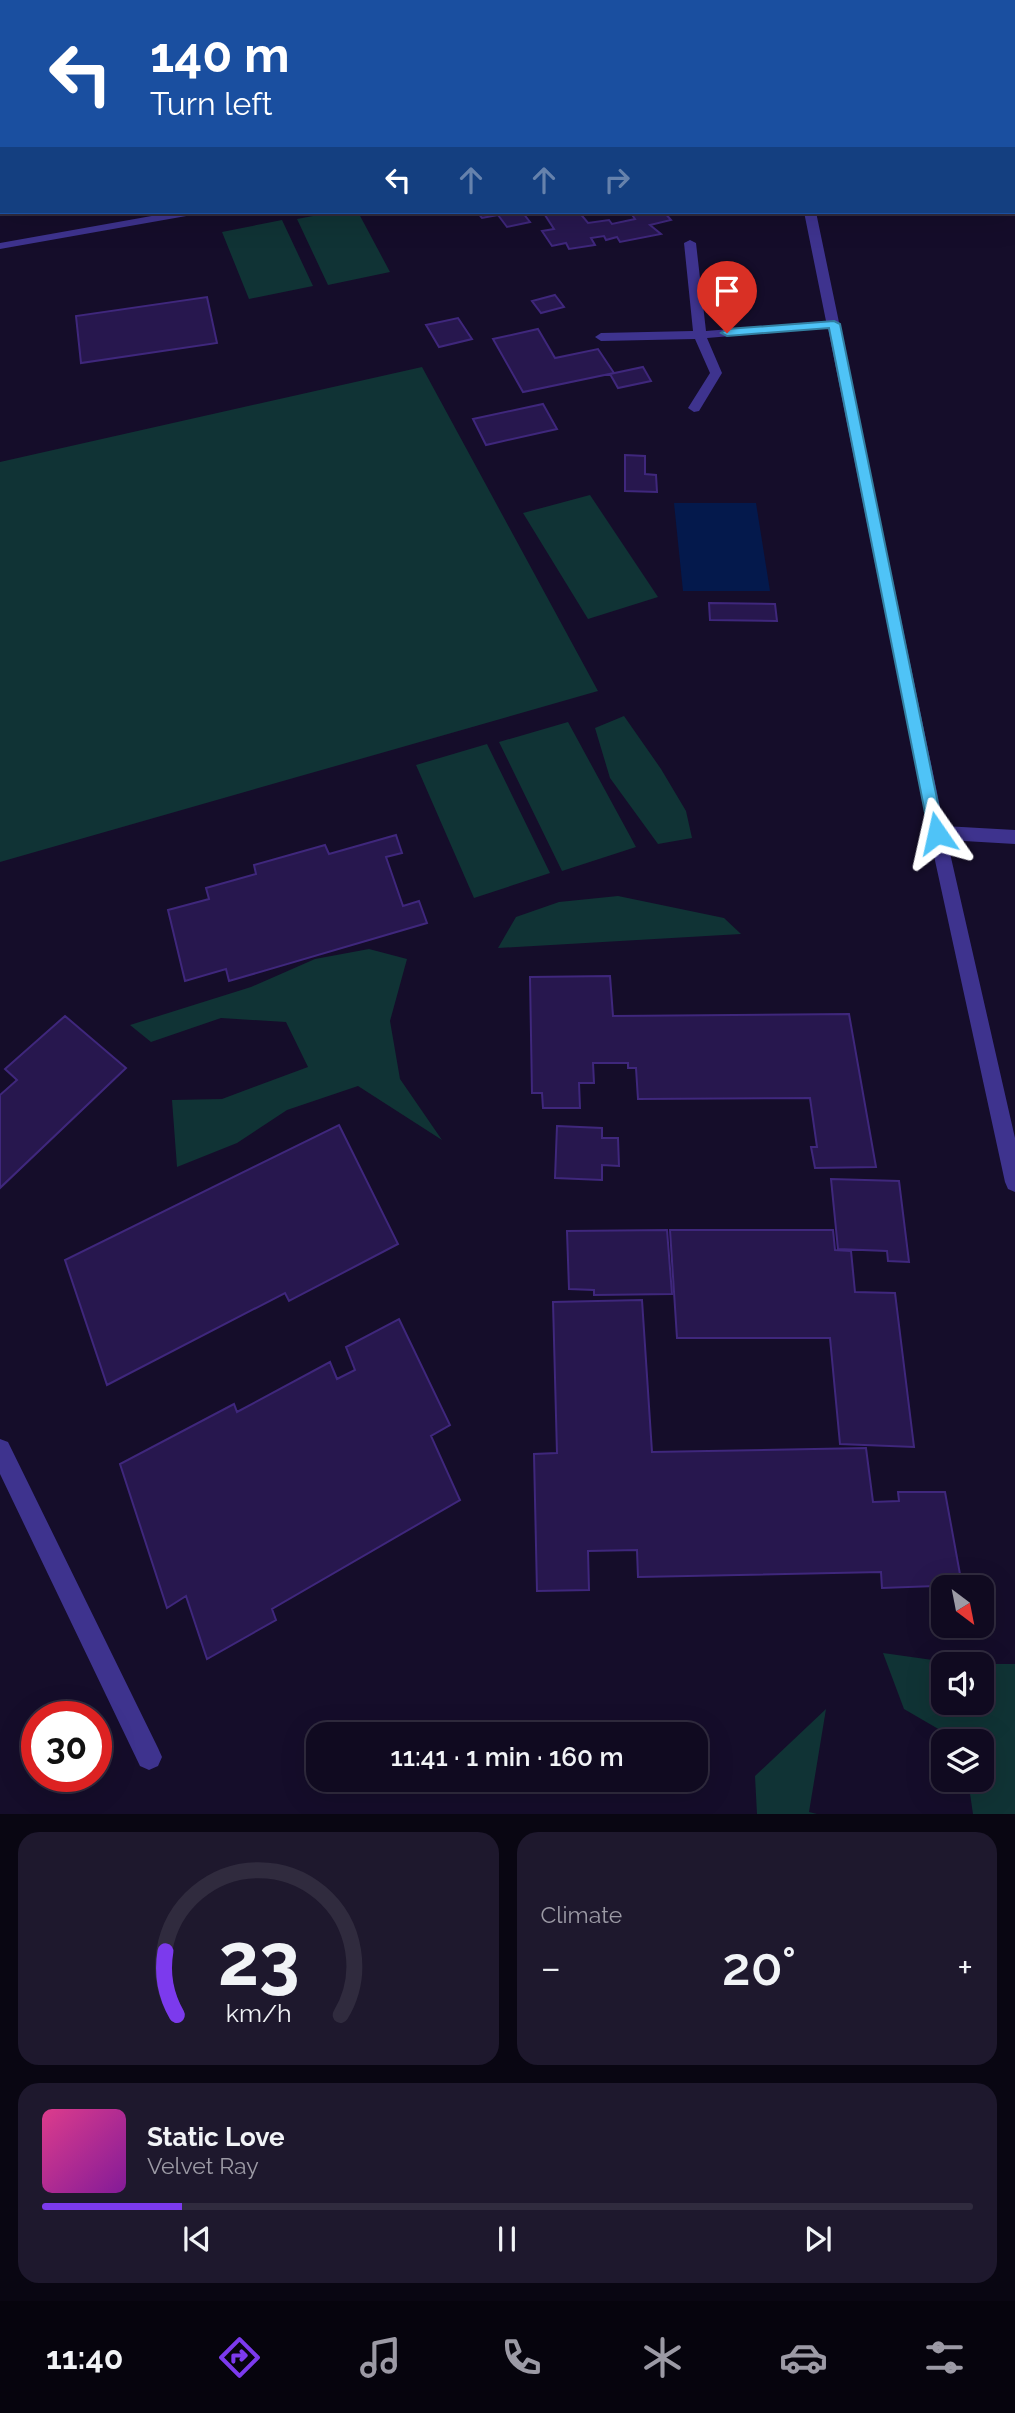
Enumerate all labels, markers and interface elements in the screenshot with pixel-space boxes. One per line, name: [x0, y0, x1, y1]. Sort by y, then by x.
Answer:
text: 140 m: [150, 26, 290, 83]
icon: left: [35, 28, 126, 119]
text: Turn left: [150, 85, 272, 122]
icon: left: [379, 161, 417, 199]
icon: ahead: [452, 161, 490, 199]
icon: ahead: [525, 161, 563, 199]
icon: right: [598, 161, 636, 199]
pin: [697, 261, 757, 333]
icon: arrive: [708, 272, 746, 310]
position arrow: [900, 796, 974, 870]
north arrow: [931, 1575, 994, 1638]
map controls: [931, 1575, 994, 1792]
button: sound: [931, 1652, 994, 1715]
speed limit sign: 30: [21, 1701, 112, 1792]
button: layers: [931, 1729, 994, 1792]
text: 11:41 · 1 min · 160 m: [390, 1742, 624, 1772]
text: Climate: [541, 1901, 622, 1928]
text: 23: [217, 1917, 299, 2002]
text: 20°: [722, 1936, 796, 1997]
text: −: [541, 1945, 561, 1990]
text: +: [957, 1945, 973, 1990]
text: km/h: [225, 1997, 291, 2027]
text: Static Love: [147, 2122, 285, 2152]
text: Velvet Ray: [147, 2152, 259, 2179]
icon: previous: [178, 2220, 216, 2258]
icon: pause: [488, 2220, 526, 2258]
icon: next: [799, 2220, 837, 2258]
icon: directions: [215, 2333, 264, 2382]
icon: music: [356, 2333, 405, 2382]
icon: phone: [497, 2333, 546, 2382]
icon: climate: [638, 2333, 687, 2382]
icon: car: [779, 2333, 828, 2382]
icon: filters: [920, 2333, 969, 2382]
text: 11:40: [46, 2339, 123, 2376]

